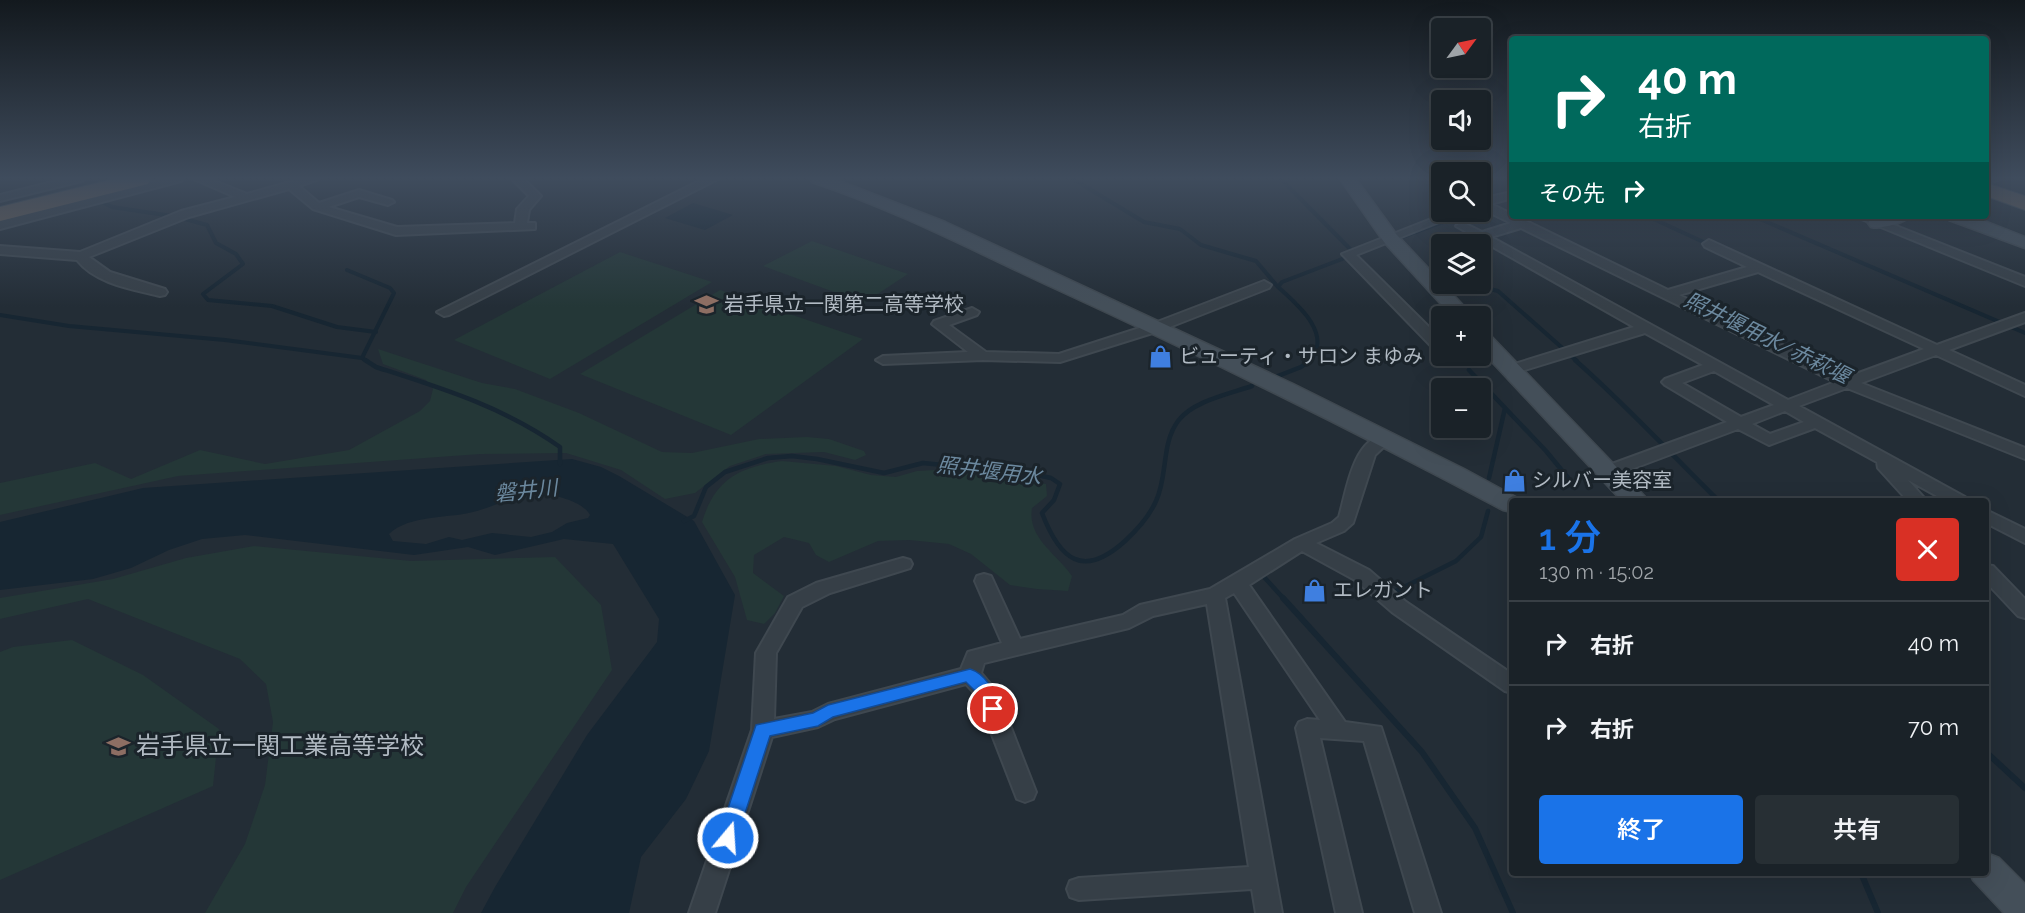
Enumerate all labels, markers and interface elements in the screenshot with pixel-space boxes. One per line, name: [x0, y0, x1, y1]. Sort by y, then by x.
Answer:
north arrow: [1431, 18, 1491, 78]
map controls: [1431, 18, 1491, 438]
text: 40 m: [1638, 55, 1737, 104]
icon: right: [1539, 60, 1617, 138]
button: sound: [1431, 90, 1491, 150]
text: 右折: [1638, 111, 1692, 142]
button: search: [1431, 162, 1491, 222]
icon: right: [1617, 174, 1650, 207]
text: その先: [1539, 180, 1605, 206]
button: layers: [1431, 234, 1491, 294]
water label: 照井堰用水/赤萩堰: [1681, 287, 1857, 390]
school or university icon: 岩手県立一関第二高等学校: [693, 291, 719, 317]
place label: 岩手県立一関第二高等学校: [724, 292, 964, 316]
button: +: [1431, 306, 1491, 366]
shop icon: ビューティ・サロン まゆみ: [1148, 343, 1174, 369]
place label: ビューティ・サロン まゆみ: [1179, 344, 1423, 368]
button: −: [1431, 378, 1491, 438]
water label: 照井堰用水: [935, 452, 1045, 490]
shop icon: シルバー美容室: [1501, 467, 1527, 493]
place label: シルバー美容室: [1532, 468, 1672, 492]
water label: 磐井川: [493, 475, 561, 506]
text: 1 分: [1539, 516, 1601, 558]
button: close: [1896, 518, 1959, 581]
text: 130 m · 15:02: [1539, 560, 1654, 584]
shop icon: エレガント: [1302, 577, 1328, 603]
place label: エレガント: [1333, 578, 1433, 602]
icon: right: [1539, 627, 1572, 660]
text: 40 m: [1908, 630, 1959, 656]
text: 右折: [1590, 632, 1634, 658]
pin: [967, 683, 1018, 734]
icon: arrive: [976, 692, 1009, 725]
icon: right: [1539, 711, 1572, 744]
text: 70 m: [1908, 714, 1959, 740]
text: 右折: [1590, 716, 1634, 742]
place label: 岩手県立一関工業高等学校: [136, 731, 424, 760]
school or university icon: 岩手県立一関工業高等学校: [105, 733, 131, 759]
button: 終了: [1539, 795, 1743, 864]
button: 共有: [1755, 795, 1959, 864]
position arrow: [696, 806, 760, 870]

